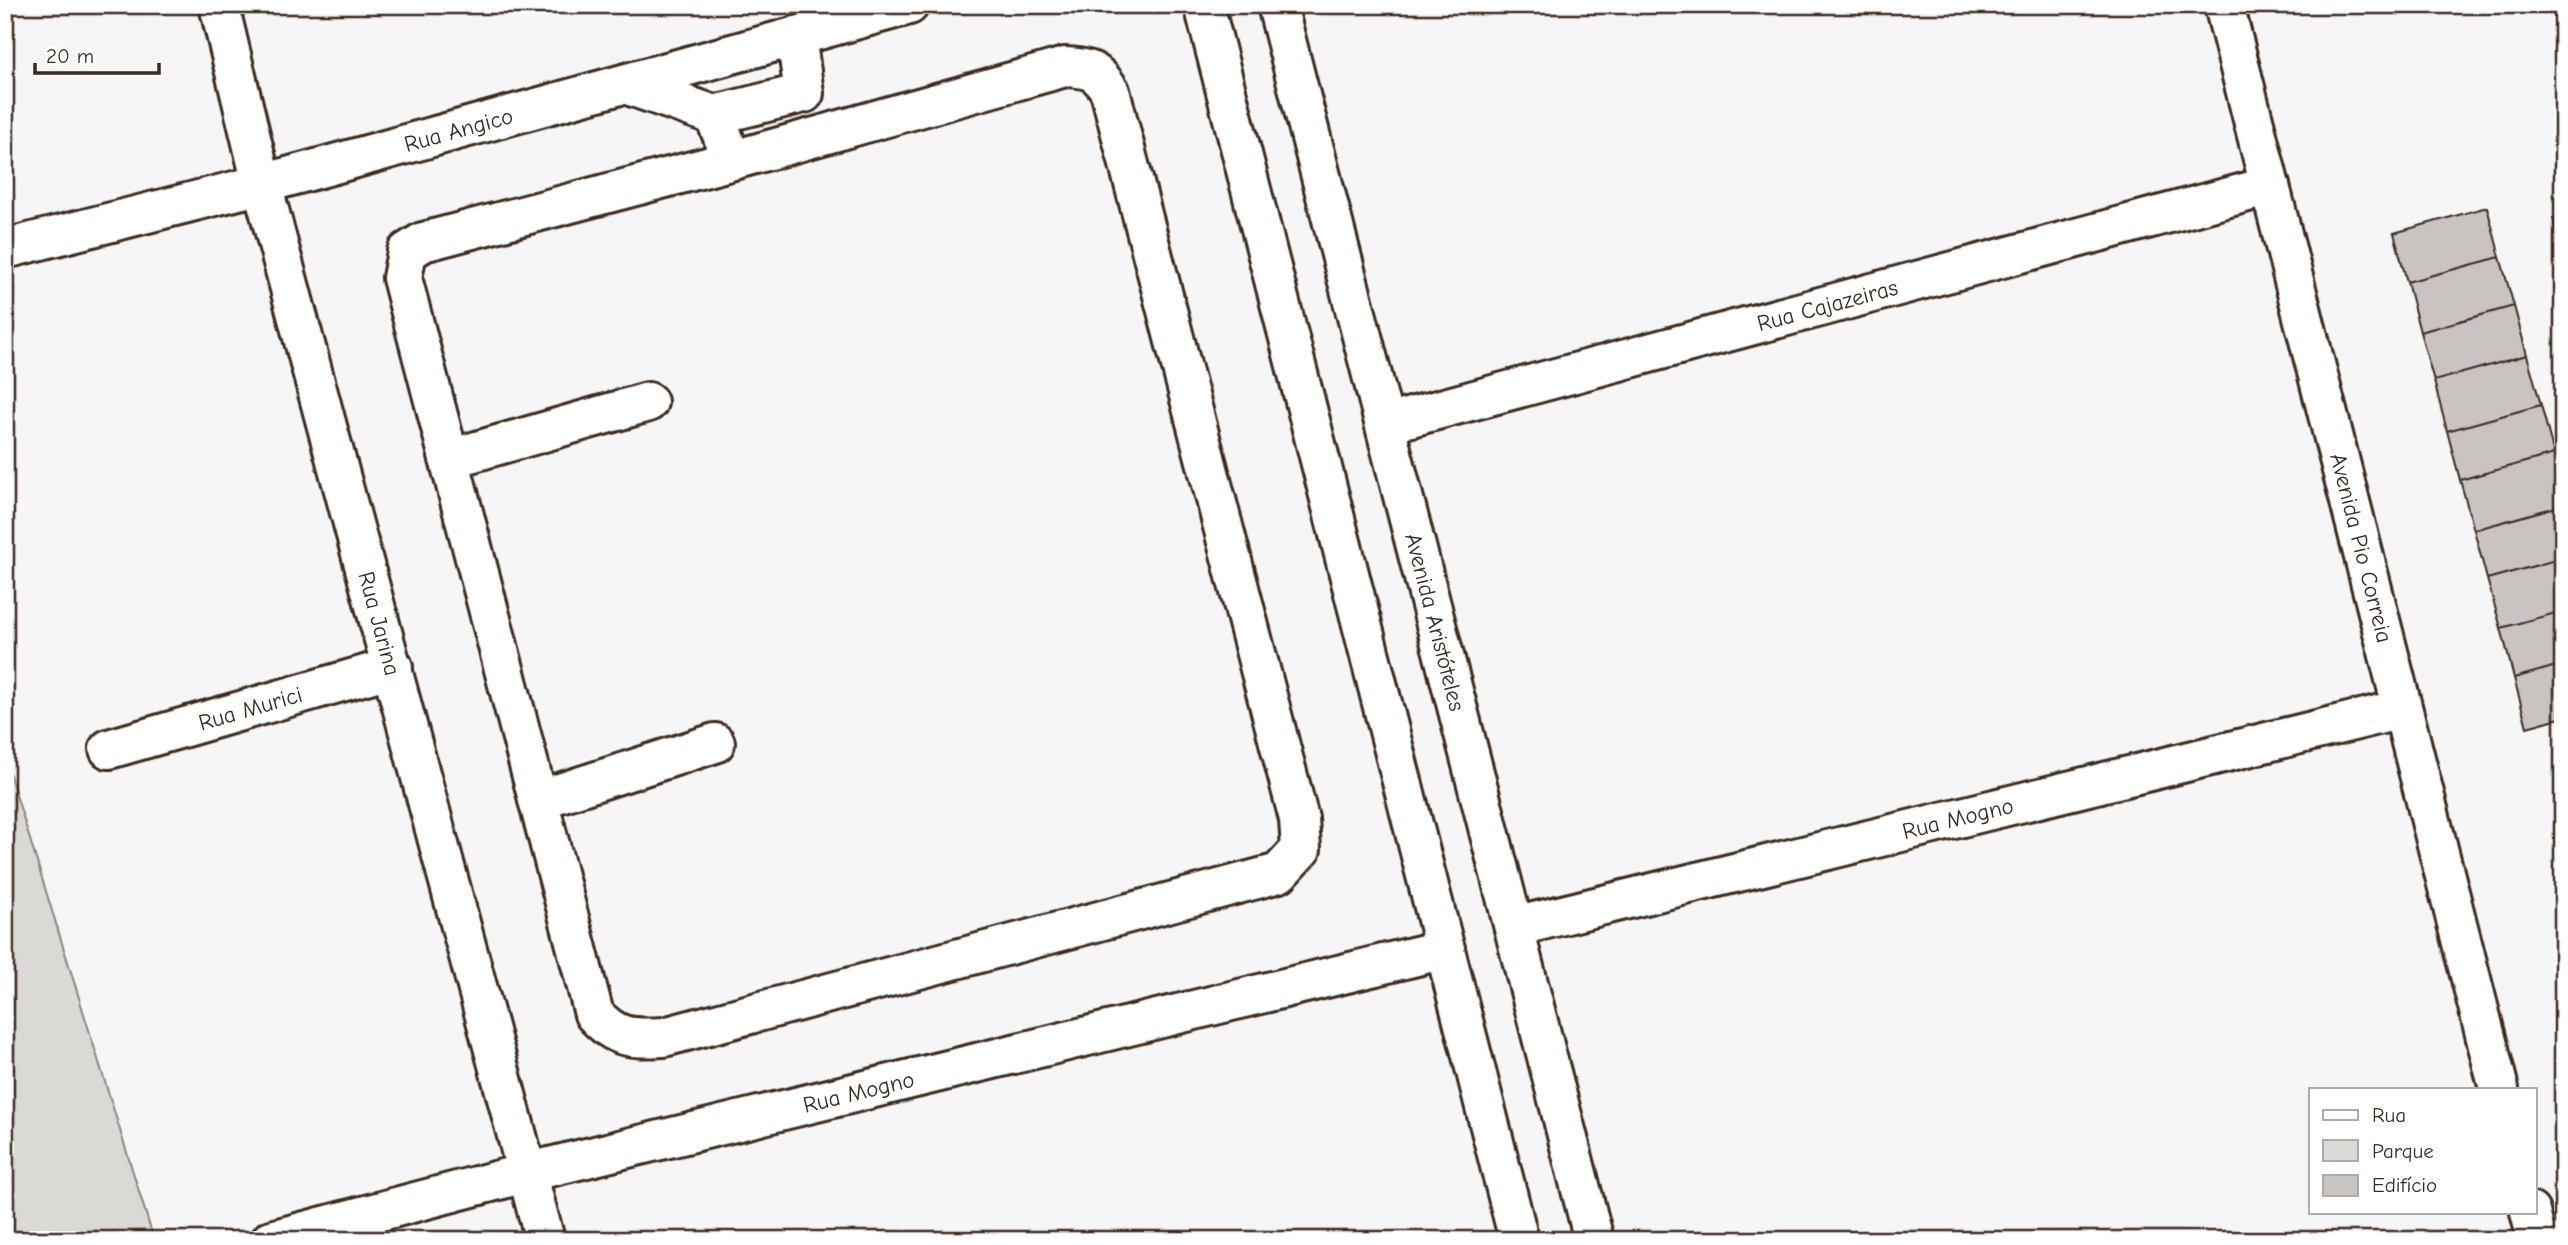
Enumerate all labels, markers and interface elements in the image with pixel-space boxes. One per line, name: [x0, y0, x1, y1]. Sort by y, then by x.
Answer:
scale bar: [35, 32, 159, 76]
text: 20 m: [46, 44, 94, 68]
street label: Rua Angico: [401, 102, 516, 158]
street label: Rua Cajazeiras: [1754, 274, 1901, 337]
street label: Avenida Pio Correia: [2324, 450, 2398, 646]
street label: Avenida Aristóteles: [1399, 530, 1471, 714]
street label: Rua Jarina: [352, 569, 406, 678]
street label: Rua Murici: [195, 681, 305, 736]
street label: Rua Mogno: [1900, 792, 2016, 845]
street label: Rua Mogno: [800, 1066, 917, 1119]
legend: [2309, 1088, 2536, 1214]
text: Rua: [2372, 1103, 2406, 1127]
text: Parque: [2372, 1139, 2434, 1163]
text: Edifício: [2372, 1173, 2437, 1197]

